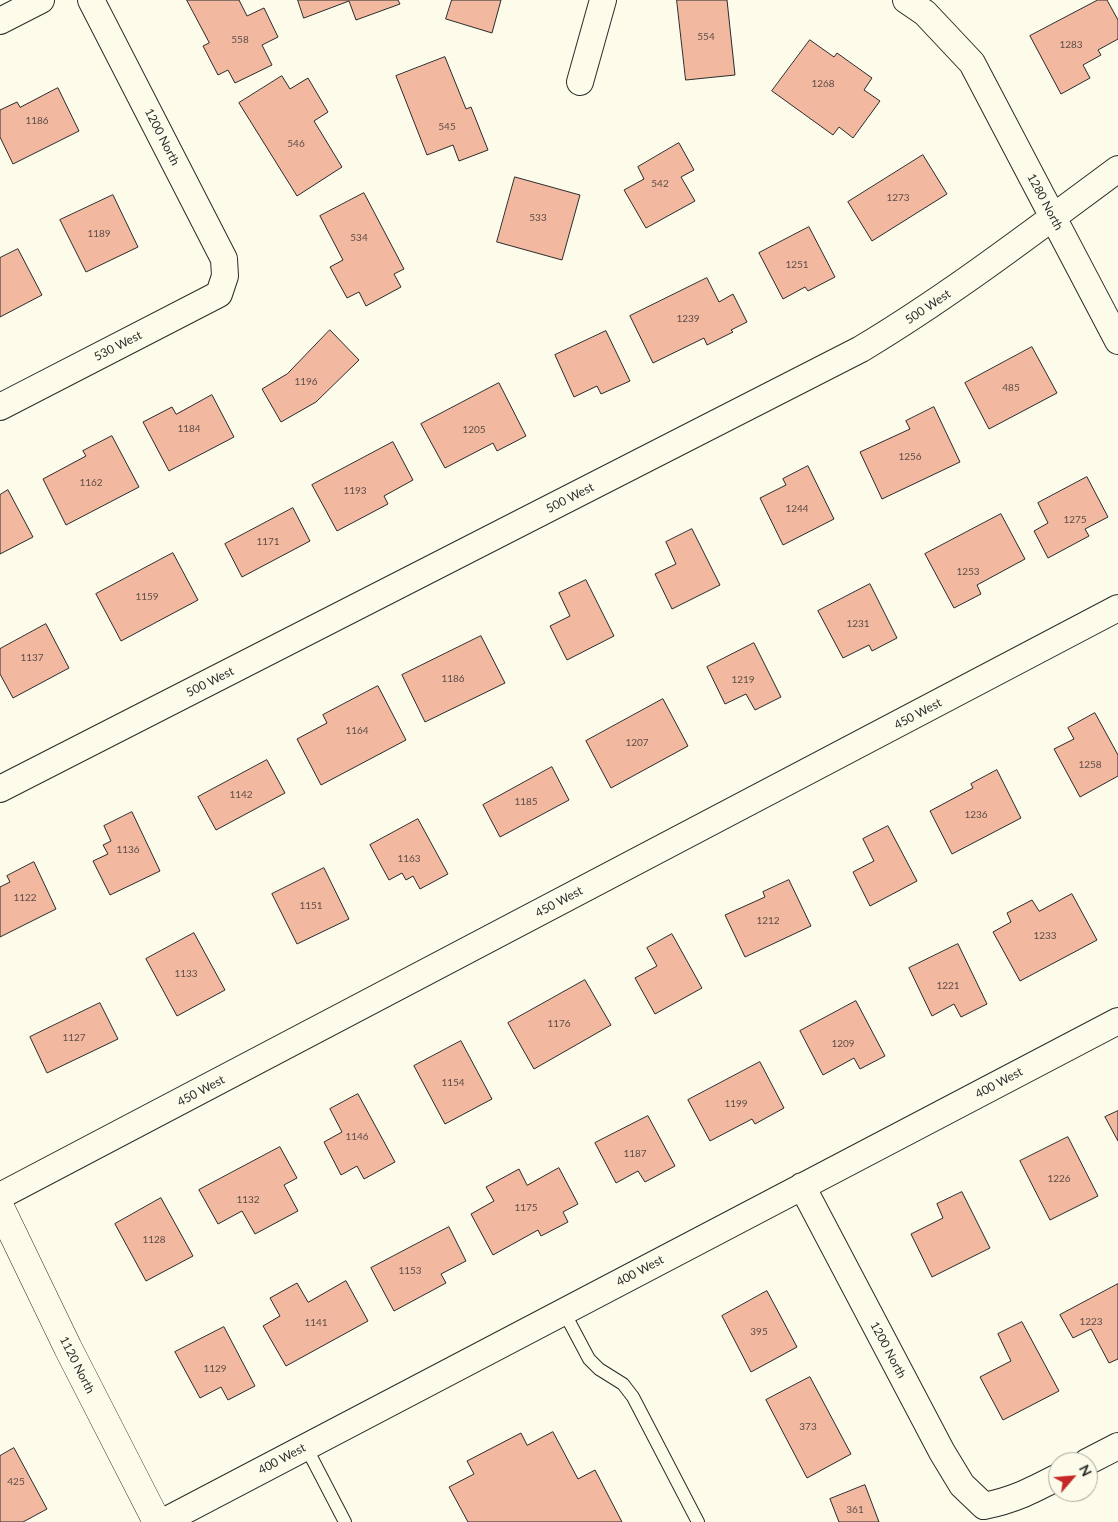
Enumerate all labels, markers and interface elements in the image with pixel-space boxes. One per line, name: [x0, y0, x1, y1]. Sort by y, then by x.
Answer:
house number: 554: [697, 31, 715, 43]
house number: 558: [231, 34, 249, 46]
house number: 1283: [1059, 39, 1083, 51]
house number: 1268: [811, 78, 835, 90]
street label: 1200 North: [141, 106, 183, 168]
house number: 1186: [25, 115, 49, 127]
house number: 545: [438, 121, 456, 133]
house number: 546: [287, 138, 305, 150]
street label: 1280 North: [1024, 171, 1066, 233]
house number: 542: [651, 178, 669, 190]
house number: 1273: [886, 192, 910, 204]
house number: 533: [529, 212, 547, 224]
house number: 1189: [87, 228, 111, 240]
house number: 534: [350, 232, 368, 244]
house number: 1251: [785, 259, 809, 271]
street label: 500 West: [903, 287, 953, 327]
house number: 1239: [676, 313, 700, 325]
street label: 530 West: [92, 328, 144, 364]
house number: 1196: [294, 376, 318, 388]
house number: 485: [1002, 382, 1020, 394]
house number: 1184: [177, 423, 201, 435]
house number: 1205: [462, 424, 486, 436]
house number: 1256: [898, 451, 922, 463]
house number: 1162: [79, 477, 103, 489]
street label: 500 West: [544, 480, 596, 516]
house number: 1193: [343, 485, 367, 497]
house number: 1244: [785, 503, 809, 515]
house number: 1275: [1063, 514, 1087, 526]
house number: 1171: [256, 536, 280, 548]
house number: 1253: [956, 566, 980, 578]
house number: 1159: [135, 591, 159, 603]
house number: 1231: [846, 618, 870, 630]
house number: 1137: [20, 652, 44, 664]
street label: 500 West: [184, 664, 236, 700]
house number: 1186: [441, 673, 465, 685]
house number: 1219: [731, 674, 755, 686]
street label: 450 West: [892, 696, 944, 732]
house number: 1164: [345, 725, 369, 737]
house number: 1207: [625, 737, 649, 749]
house number: 1258: [1078, 759, 1102, 771]
house number: 1142: [229, 789, 253, 801]
house number: 1185: [514, 796, 538, 808]
house number: 1236: [964, 809, 988, 821]
house number: 1136: [116, 844, 140, 856]
house number: 1163: [397, 853, 421, 865]
street label: 450 West: [533, 884, 585, 920]
house number: 1122: [13, 892, 37, 904]
house number: 1151: [299, 900, 323, 912]
house number: 1212: [756, 915, 780, 927]
house number: 1233: [1033, 930, 1057, 942]
house number: 1133: [174, 968, 198, 980]
house number: 1221: [936, 980, 960, 992]
house number: 1176: [547, 1018, 571, 1030]
house number: 1127: [62, 1032, 86, 1044]
house number: 1209: [831, 1038, 855, 1050]
street label: 400 West: [973, 1065, 1025, 1101]
street label: 450 West: [175, 1073, 227, 1109]
house number: 1154: [441, 1077, 465, 1089]
house number: 1199: [724, 1098, 748, 1110]
house number: 1146: [345, 1131, 369, 1143]
house number: 1187: [623, 1148, 647, 1160]
house number: 1226: [1047, 1173, 1071, 1185]
house number: 1132: [236, 1194, 260, 1206]
house number: 1175: [514, 1202, 538, 1214]
house number: 1128: [142, 1234, 166, 1246]
street label: 400 West: [614, 1253, 666, 1289]
house number: 1153: [398, 1265, 422, 1277]
house number: 1223: [1079, 1316, 1103, 1328]
house number: 1141: [304, 1317, 328, 1329]
street label: 1200 North: [867, 1319, 909, 1381]
house number: 395: [750, 1326, 768, 1338]
street label: 1120 North: [56, 1334, 98, 1396]
house number: 1129: [203, 1363, 227, 1375]
house number: 373: [799, 1421, 817, 1433]
street label: 400 West: [256, 1441, 308, 1477]
north arrow: [1048, 1452, 1098, 1502]
text: N: [1076, 1462, 1096, 1479]
house number: 425: [7, 1476, 25, 1488]
house number: 361: [846, 1504, 864, 1516]

